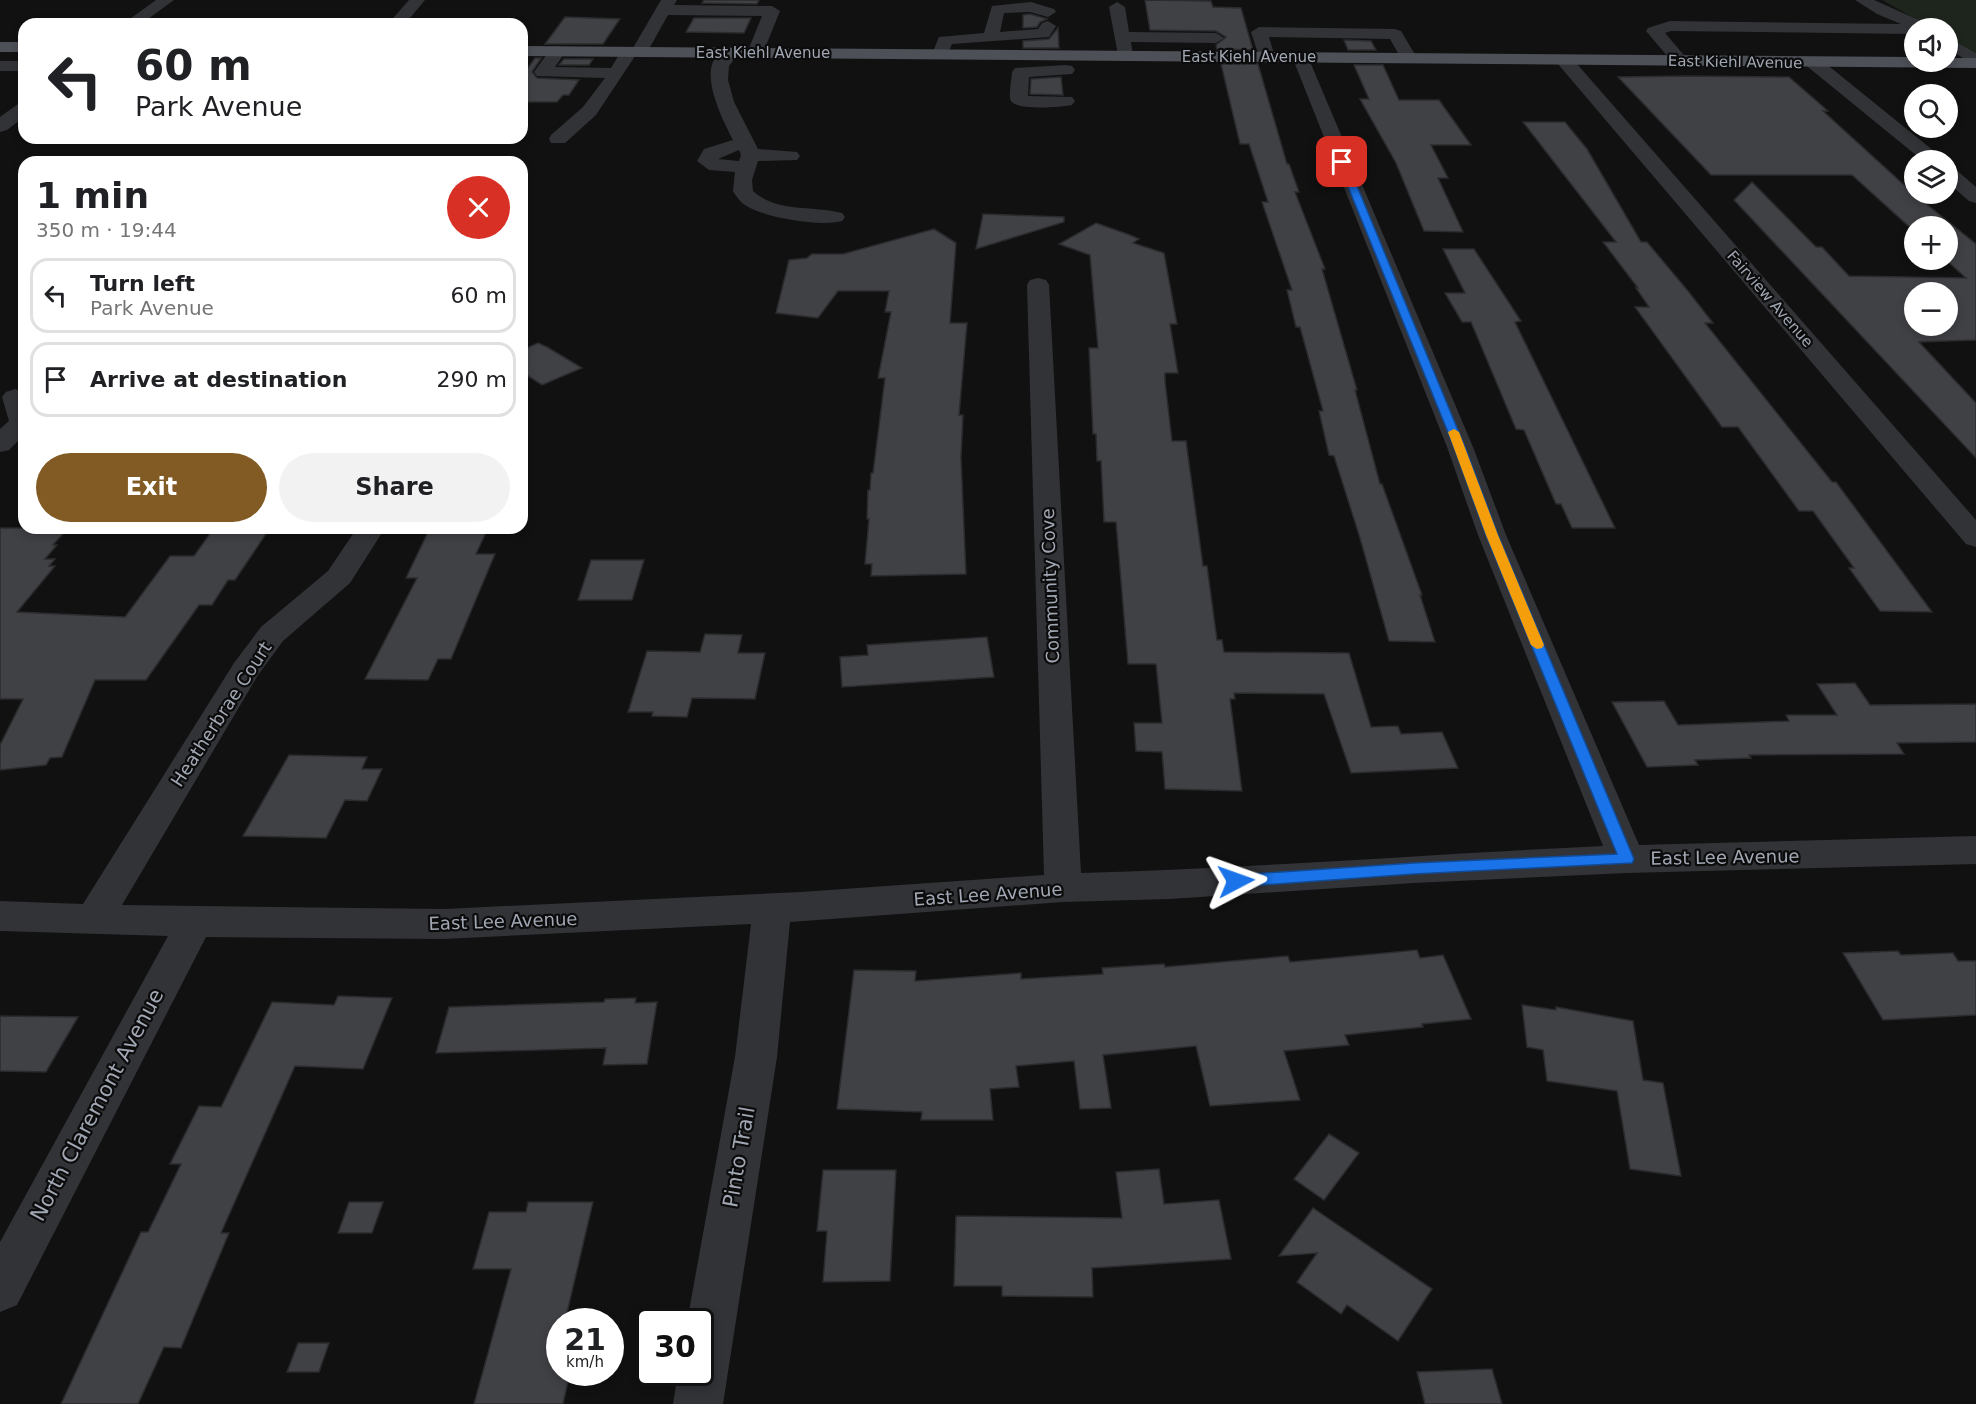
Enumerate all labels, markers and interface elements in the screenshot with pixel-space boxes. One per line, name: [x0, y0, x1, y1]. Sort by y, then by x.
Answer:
map controls: [1904, 18, 1958, 336]
button: sound: [1904, 18, 1958, 72]
text: 60 m: [135, 41, 252, 90]
icon: left: [36, 42, 114, 120]
street label: East Kiehl Avenue: [696, 44, 830, 62]
street label: East Kiehl Avenue: [1182, 48, 1316, 66]
street label: East Kiehl Avenue: [1668, 52, 1802, 72]
button: search: [1904, 84, 1958, 138]
text: Park Avenue: [135, 91, 302, 122]
pin: [1316, 136, 1367, 187]
icon: arrive: [1325, 145, 1358, 178]
button: layers: [1904, 150, 1958, 204]
text: 1 min: [36, 175, 149, 216]
button: close: [447, 176, 510, 239]
button: +: [1904, 216, 1958, 270]
text: 350 m · 19:44: [36, 218, 177, 242]
street label: Fairview Avenue: [1723, 247, 1817, 351]
text: Turn left: [90, 271, 195, 296]
icon: left: [39, 279, 72, 312]
button: −: [1904, 282, 1958, 336]
text: 60 m: [451, 283, 507, 308]
text: Park Avenue: [90, 296, 214, 320]
icon: arrive: [39, 363, 72, 396]
text: Arrive at destination: [90, 367, 347, 392]
text: 290 m: [437, 367, 507, 392]
button: Exit: [36, 453, 267, 522]
button: Share: [279, 453, 510, 522]
street label: Community Cove: [1037, 508, 1063, 664]
street label: Heatherbrae Court: [166, 638, 276, 790]
street label: East Lee Avenue: [1650, 845, 1800, 869]
position arrow: [1204, 849, 1268, 913]
street label: East Lee Avenue: [913, 878, 1063, 910]
street label: East Lee Avenue: [428, 908, 578, 934]
street label: North Claremont Avenue: [26, 985, 168, 1225]
street label: Pinto Trail: [718, 1105, 760, 1209]
speed limit sign: 30: [636, 1308, 714, 1386]
text: 21: [564, 1322, 606, 1357]
text: km/h: [566, 1353, 604, 1371]

